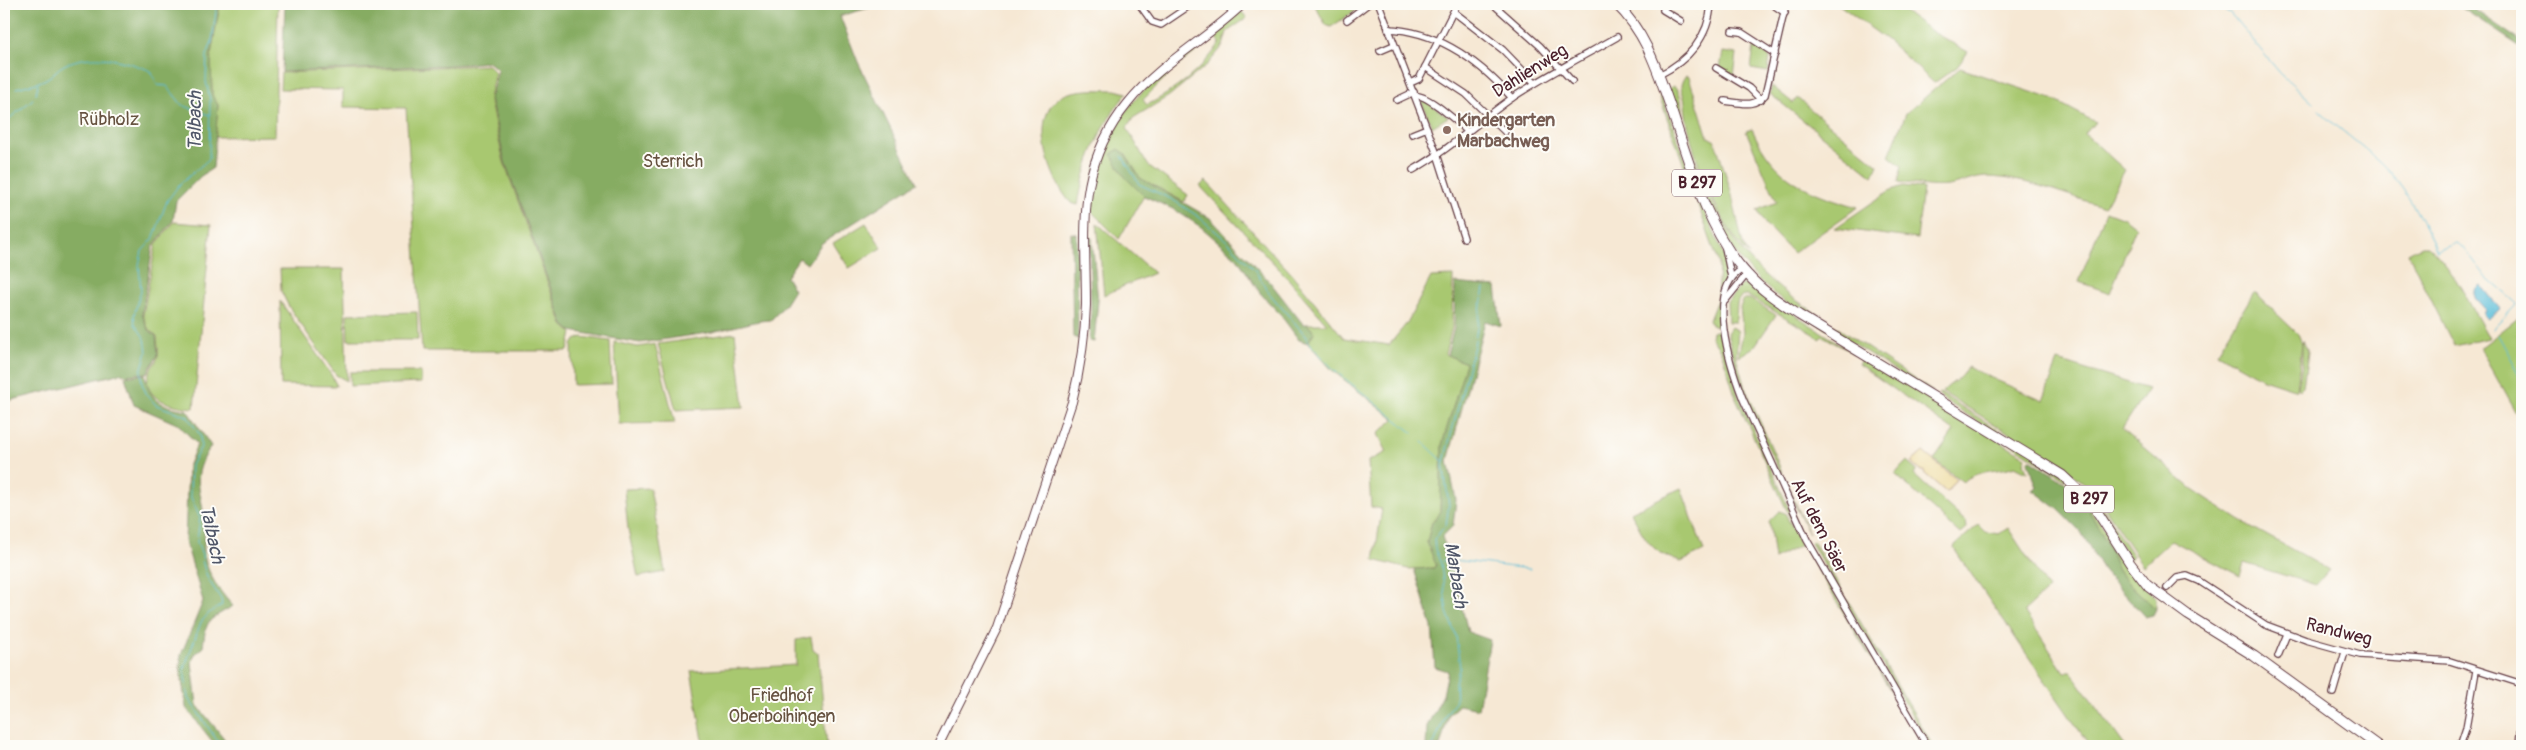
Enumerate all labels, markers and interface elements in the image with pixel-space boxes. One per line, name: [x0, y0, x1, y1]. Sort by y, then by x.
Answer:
street label: Dahlienweg: [1488, 39, 1572, 103]
water label: Talbach: [183, 90, 207, 151]
park label: Rübholz: [79, 108, 139, 131]
place label: Kindergarten Marbachweg: [1457, 109, 1555, 153]
marker: Kindergarten Marbachweg: [1441, 124, 1453, 136]
park label: Sterrich: [643, 150, 703, 173]
road number: B 297: [1672, 170, 1722, 197]
street label: Auf dem Säer: [1785, 475, 1853, 578]
road number: B 297: [2064, 486, 2114, 512]
water label: Talbach: [194, 502, 230, 567]
water label: Marbach: [1439, 541, 1473, 611]
street label: Randweg: [2304, 613, 2374, 651]
park label: Friedhof Oberboihingen: [729, 684, 835, 728]

